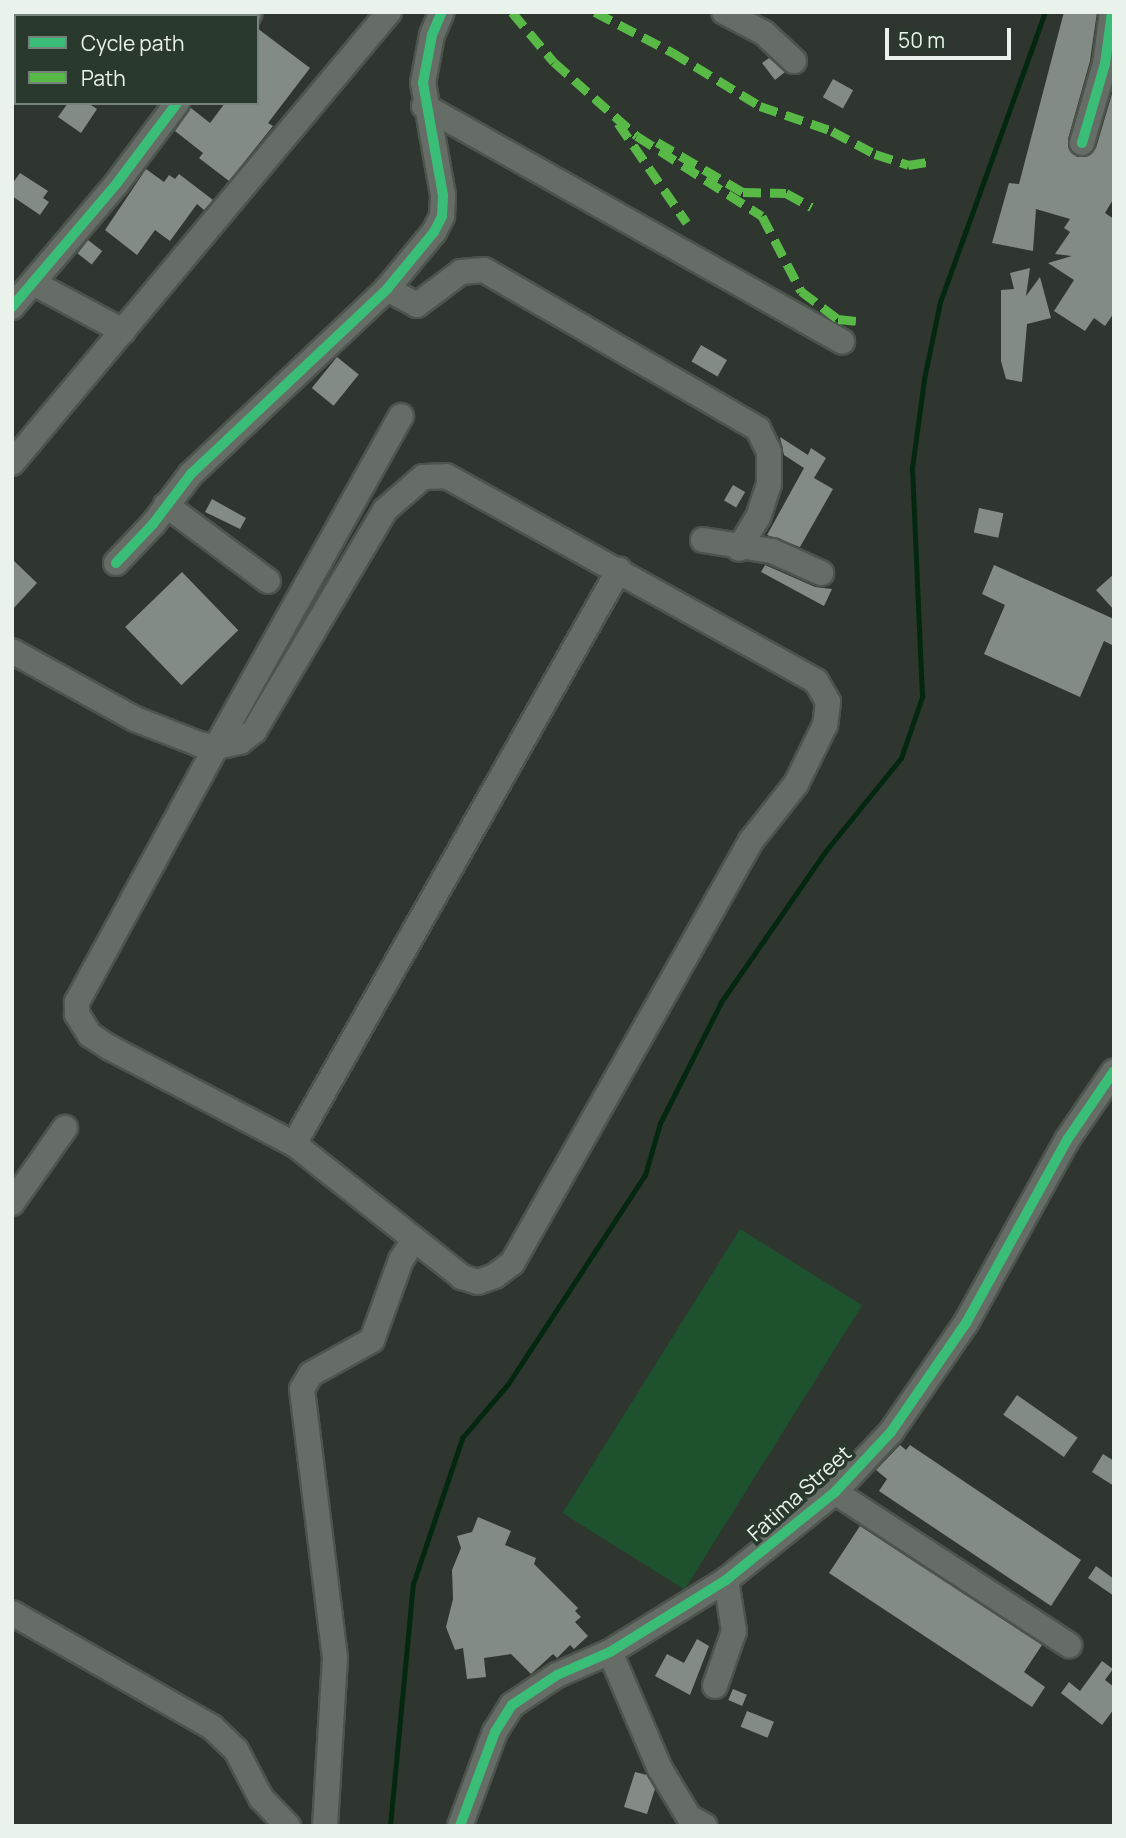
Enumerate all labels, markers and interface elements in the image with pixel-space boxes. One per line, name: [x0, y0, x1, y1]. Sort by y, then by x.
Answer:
legend: [14, 14, 259, 105]
scale bar: [888, 14, 1014, 58]
text: 50 m: [898, 26, 945, 54]
text: Cycle path: [81, 29, 184, 57]
text: Path: [81, 64, 126, 92]
street label: Fatima Street: [742, 1440, 856, 1546]

